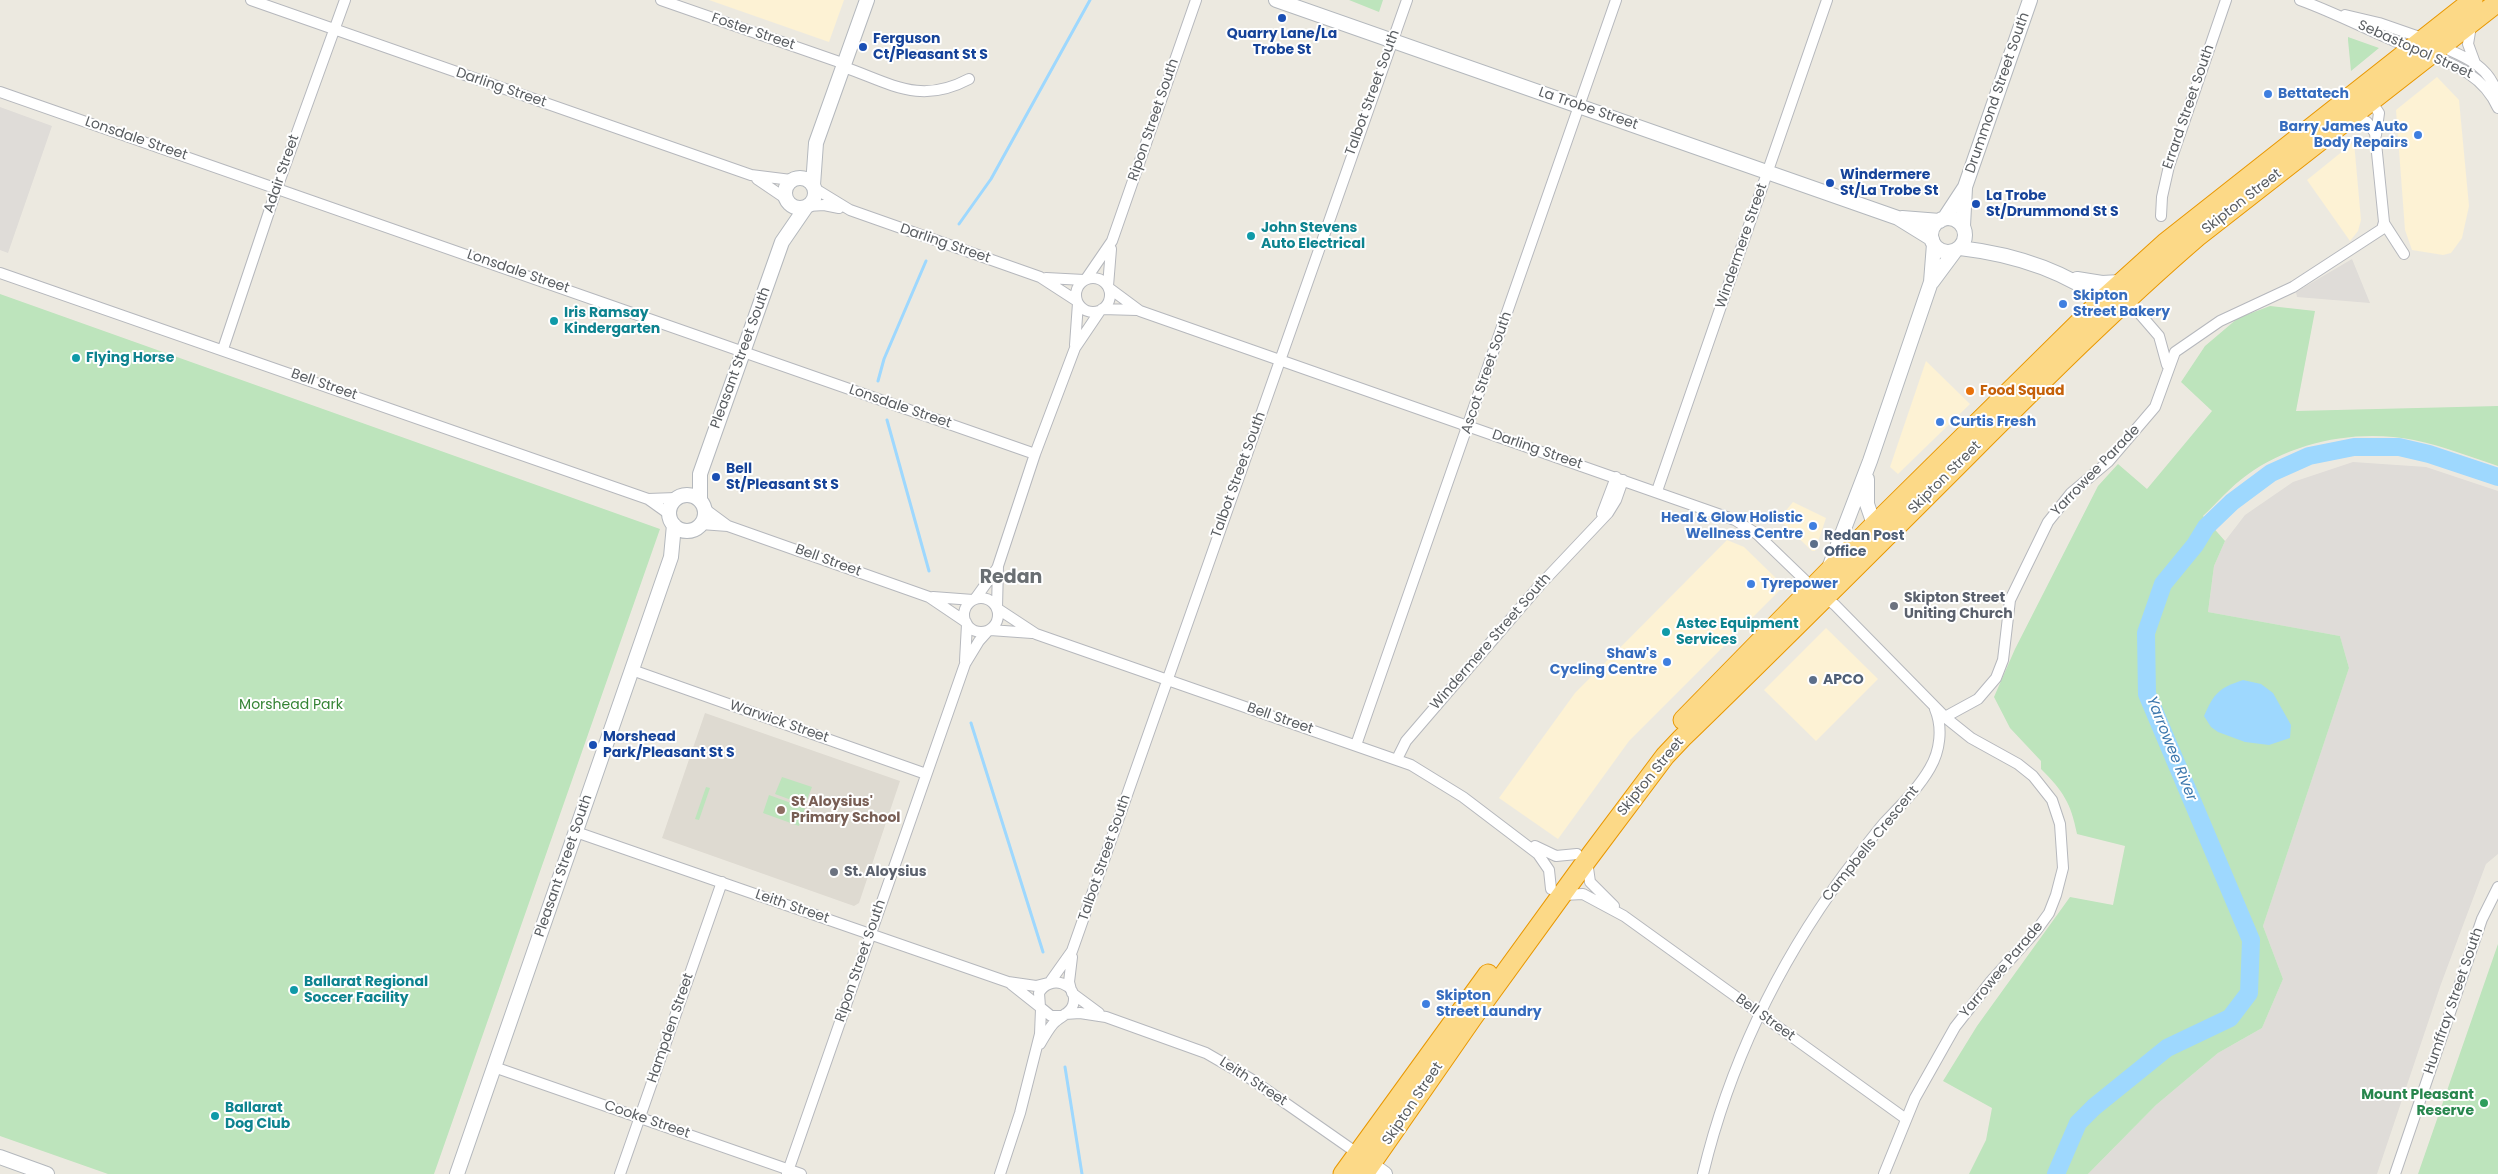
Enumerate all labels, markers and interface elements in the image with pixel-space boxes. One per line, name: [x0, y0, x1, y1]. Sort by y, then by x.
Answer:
street label: Foster Street: [709, 10, 797, 54]
street label: Drummond Street South: [1963, 10, 2033, 176]
marker: Quarry Lane/La Trobe St: [1276, 12, 1288, 24]
street label: Sebastopol Street: [2355, 17, 2475, 83]
place label: Quarry Lane/La Trobe St: [1227, 26, 1337, 58]
street label: Talbot Street South: [1342, 28, 1404, 158]
place label: Ferguson Ct/Pleasant St S: [873, 31, 988, 64]
marker: Ferguson Ct/Pleasant St S: [857, 41, 869, 53]
street label: Errard Street South: [2160, 43, 2218, 171]
street label: Ripon Street South: [1125, 57, 1183, 183]
street label: Darling Street: [454, 65, 548, 111]
street label: La Trobe Street: [1536, 84, 1640, 134]
place label: Bettatech: [2278, 86, 2349, 102]
marker: Bettatech: [2262, 88, 2274, 100]
street label: Lonsdale Street: [83, 114, 189, 164]
place label: Barry James Auto Body Repairs: [2279, 119, 2408, 152]
marker: Barry James Auto Body Repairs: [2412, 129, 2424, 141]
street label: Adair Street: [261, 133, 303, 215]
street label: Skipton Street: [2199, 166, 2285, 238]
place label: Windermere St/La Trobe St: [1840, 167, 1938, 200]
marker: Windermere St/La Trobe St: [1824, 177, 1836, 189]
street label: Windermere Street: [1713, 181, 1771, 311]
place label: La Trobe St/Drummond St S: [1986, 188, 2119, 220]
marker: La Trobe St/Drummond St S: [1970, 198, 1982, 210]
place label: John Stevens Auto Electrical: [1261, 220, 1365, 252]
street label: Darling Street: [898, 221, 992, 267]
marker: John Stevens Auto Electrical: [1245, 230, 1257, 242]
street label: Lonsdale Street: [465, 247, 571, 297]
street label: Pleasant Street South: [708, 285, 774, 431]
place label: Skipton Street Bakery: [2073, 288, 2170, 321]
marker: Skipton Street Bakery: [2057, 298, 2069, 310]
place label: Iris Ramsay Kindergarten: [564, 305, 660, 338]
street label: Ascot Street South: [1458, 310, 1516, 436]
marker: Iris Ramsay Kindergarten: [548, 315, 560, 327]
place label: Flying Horse: [86, 350, 174, 366]
marker: Flying Horse: [70, 352, 82, 364]
street label: Bell Street: [289, 366, 359, 404]
street label: Lonsdale Street: [847, 382, 953, 432]
place label: Food Squad: [1980, 383, 2065, 399]
marker: Food Squad: [1964, 385, 1976, 397]
street label: Talbot Street South: [1208, 410, 1270, 540]
place label: Curtis Fresh: [1950, 414, 2036, 430]
marker: Curtis Fresh: [1934, 416, 1946, 428]
street label: Yarrowee Parade: [2048, 422, 2144, 520]
street label: Darling Street: [1490, 427, 1584, 473]
street label: Skipton Street: [1905, 438, 1985, 518]
place label: Bell St/Pleasant St S: [726, 461, 839, 494]
marker: Bell St/Pleasant St S: [710, 471, 722, 483]
place label: Heal & Glow Holistic Wellness Centre: [1661, 510, 1803, 542]
marker: Heal & Glow Holistic Wellness Centre: [1807, 520, 1819, 532]
place label: Redan Post Office: [1824, 528, 1904, 560]
marker: Redan Post Office: [1808, 538, 1820, 550]
street label: Bell Street: [793, 541, 863, 581]
district label: Redan: [980, 567, 1042, 589]
street label: Windermere Street South: [1427, 570, 1555, 714]
place label: Tyrepower: [1761, 576, 1838, 592]
marker: Tyrepower: [1745, 578, 1757, 590]
place label: Skipton Street Uniting Church: [1904, 590, 2013, 622]
marker: Skipton Street Uniting Church: [1888, 600, 1900, 612]
place label: Astec Equipment Services: [1676, 616, 1799, 648]
marker: Astec Equipment Services: [1660, 626, 1672, 638]
place label: Shaw's Cycling Centre: [1550, 646, 1657, 679]
marker: Shaw's Cycling Centre: [1661, 656, 1673, 668]
place label: APCO: [1823, 672, 1864, 688]
marker: APCO: [1807, 674, 1819, 686]
water label: Yarrowee River: [2142, 694, 2200, 804]
park label: Morshead Park: [239, 697, 343, 713]
street label: Warwick Street: [727, 697, 831, 747]
street label: Bell Street: [1245, 700, 1315, 738]
place label: Morshead Park/Pleasant St S: [603, 729, 735, 762]
street label: Skipton Street: [1614, 734, 1688, 820]
marker: Morshead Park/Pleasant St S: [587, 739, 599, 751]
street label: Campbells Crescent: [1819, 783, 1923, 905]
street label: Pleasant Street South: [532, 793, 596, 939]
street label: Talbot Street South: [1075, 793, 1135, 923]
place label: St Aloysius' Primary School: [791, 794, 900, 826]
marker: St Aloysius' Primary School: [775, 804, 787, 816]
place label: St. Aloysius: [844, 864, 927, 880]
marker: St. Aloysius: [828, 866, 840, 878]
street label: Leith Street: [753, 887, 831, 927]
street label: Ripon Street South: [832, 898, 890, 1024]
street label: Yarrowee Parade: [1957, 919, 2047, 1021]
street label: Humffray Street South: [2421, 926, 2487, 1076]
street label: Hampden Street: [644, 971, 698, 1085]
place label: Ballarat Regional Soccer Facility: [304, 974, 428, 1006]
marker: Ballarat Regional Soccer Facility: [288, 984, 300, 996]
place label: Skipton Street Laundry: [1436, 988, 1542, 1020]
street label: Bell Street: [1732, 991, 1798, 1045]
marker: Skipton Street Laundry: [1420, 998, 1432, 1010]
street label: Leith Street: [1216, 1054, 1290, 1110]
street label: Skipton Street: [1379, 1059, 1447, 1149]
place label: Mount Pleasant Reserve: [2361, 1087, 2474, 1120]
marker: Mount Pleasant Reserve: [2478, 1097, 2490, 1109]
street label: Cooke Street: [602, 1098, 692, 1142]
place label: Ballarat Dog Club: [225, 1100, 290, 1132]
marker: Ballarat Dog Club: [209, 1110, 221, 1122]

